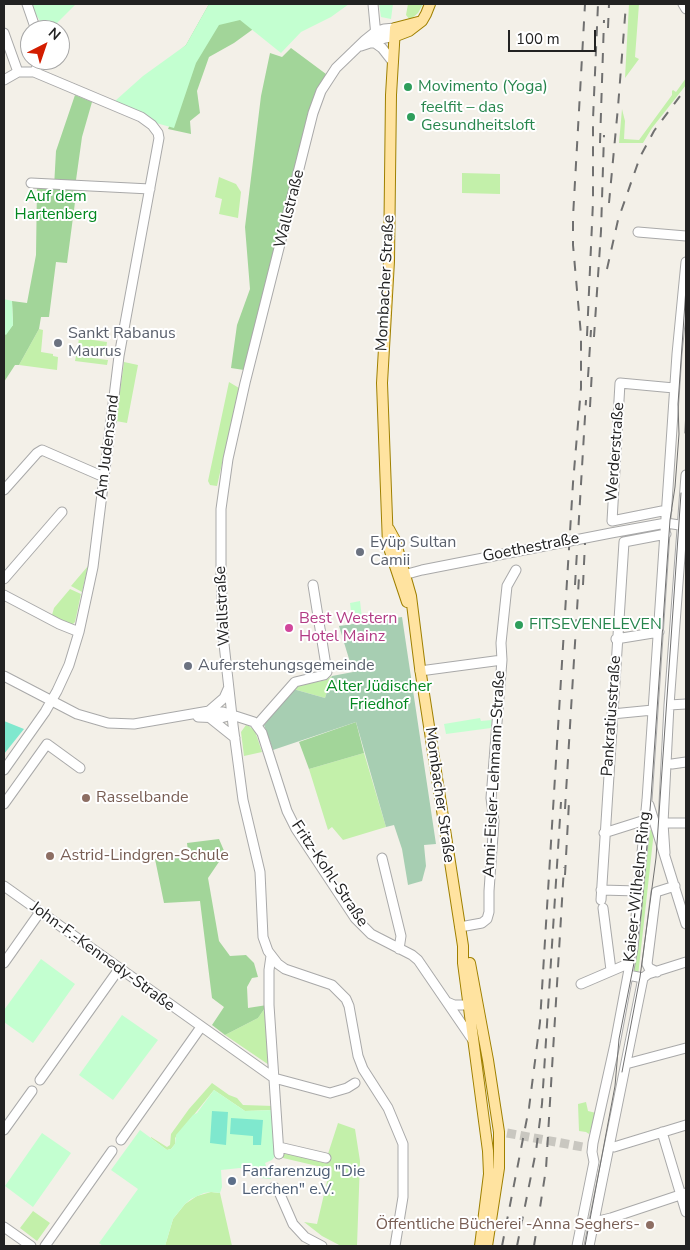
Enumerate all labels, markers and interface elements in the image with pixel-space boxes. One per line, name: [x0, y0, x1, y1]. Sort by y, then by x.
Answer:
north arrow: [20, 20, 70, 70]
scale bar: [510, 20, 598, 52]
text: N: [44, 23, 65, 45]
text: 100 m: [516, 29, 560, 49]
place label: Movimento (Yoga): [418, 77, 548, 97]
marker: Movimento (Yoga): [402, 81, 414, 93]
place label: feelfit – das Gesundheitsloft: [421, 98, 535, 136]
marker: feelfit – das Gesundheitsloft: [405, 111, 417, 123]
street label: Wallstraße: [271, 168, 309, 250]
park label: Auf dem Hartenberg: [15, 187, 97, 225]
street label: Mombacher Straße: [373, 214, 399, 352]
place label: Sankt Rabanus Maurus: [68, 324, 176, 362]
marker: Sankt Rabanus Maurus: [52, 337, 64, 349]
street label: Am Judensand: [92, 394, 124, 500]
street label: Werderstraße: [603, 401, 629, 503]
street label: Goethestraße: [481, 529, 581, 567]
place label: Eyüp Sultan Camii: [370, 533, 456, 571]
marker: Eyüp Sultan Camii: [354, 546, 366, 558]
street label: Wallstraße: [211, 565, 235, 647]
place label: Best Western Hotel Mainz: [299, 609, 397, 647]
place label: FITSEVENELEVEN: [529, 615, 662, 635]
marker: FITSEVENELEVEN: [513, 619, 525, 631]
marker: Best Western Hotel Mainz: [283, 622, 295, 634]
street label: Pankratiusstraße: [598, 655, 626, 777]
place label: Auferstehungsgemeinde: [198, 656, 375, 676]
marker: Auferstehungsgemeinde: [182, 660, 194, 672]
street label: Anni-Eisler-Lehmann-Straße: [480, 670, 510, 878]
park label: Alter Jüdischer Friedhof: [326, 677, 432, 715]
street label: Mombacher Straße: [420, 726, 458, 864]
place label: Rasselbande: [96, 788, 189, 808]
marker: Rasselbande: [80, 792, 92, 804]
street label: Kaiser-Wilhelm-Ring: [621, 811, 655, 963]
street label: Fritz-Kohl-Straße: [286, 817, 372, 931]
place label: Astrid-Lindgren-Schule: [60, 846, 229, 866]
marker: Astrid-Lindgren-Schule: [44, 850, 56, 862]
street label: John-F.-Kennedy-Straße: [26, 898, 178, 1016]
place label: Fanfarenzug "Die Lerchen" e.V.: [242, 1162, 365, 1200]
marker: Fanfarenzug "Die Lerchen" e.V.: [226, 1175, 238, 1187]
place label: Öffentliche Bücherei -Anna Seghers-: [376, 1215, 640, 1235]
marker: Öffentliche Bücherei -Anna Seghers-: [644, 1219, 656, 1231]

